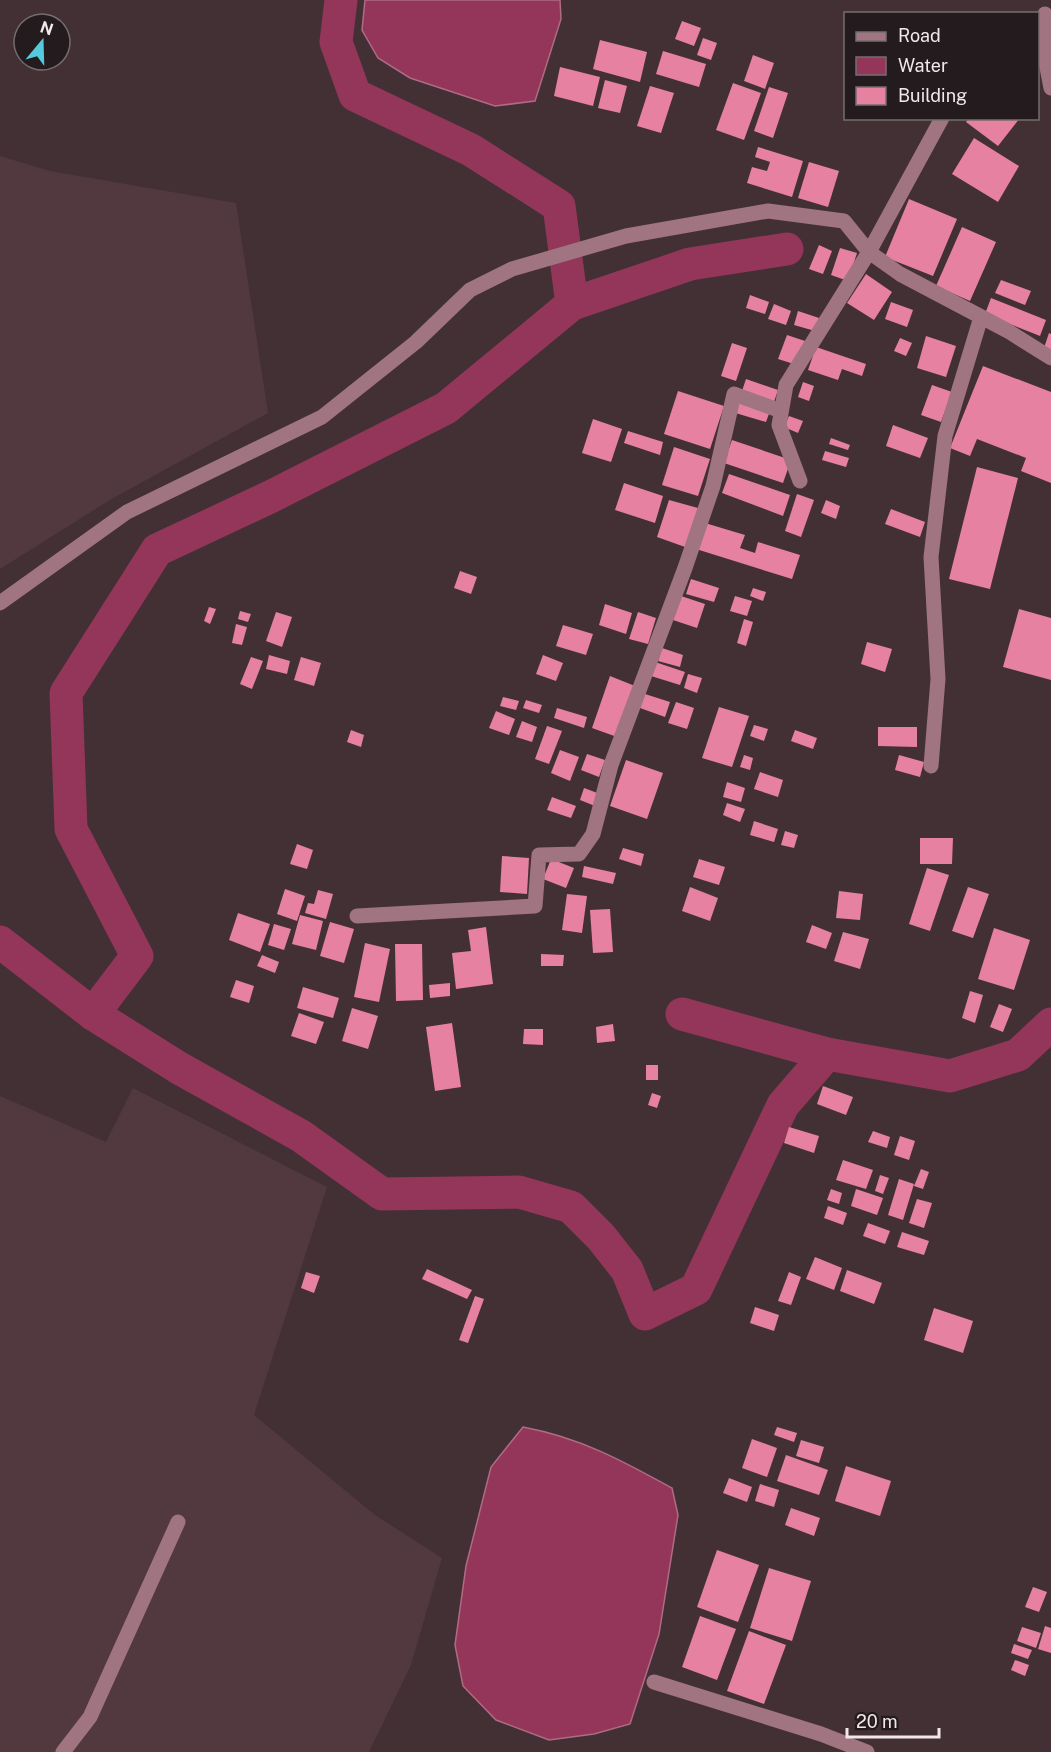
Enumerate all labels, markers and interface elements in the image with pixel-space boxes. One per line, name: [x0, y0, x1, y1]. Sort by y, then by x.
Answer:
north arrow: [12, 12, 72, 72]
legend: [844, 12, 1039, 120]
text: N: [38, 17, 56, 39]
text: Road: [898, 25, 941, 46]
text: Water: [898, 55, 948, 76]
text: Building: [898, 85, 967, 106]
scale bar: [847, 1701, 938, 1739]
text: 20 m: [856, 1711, 898, 1732]

